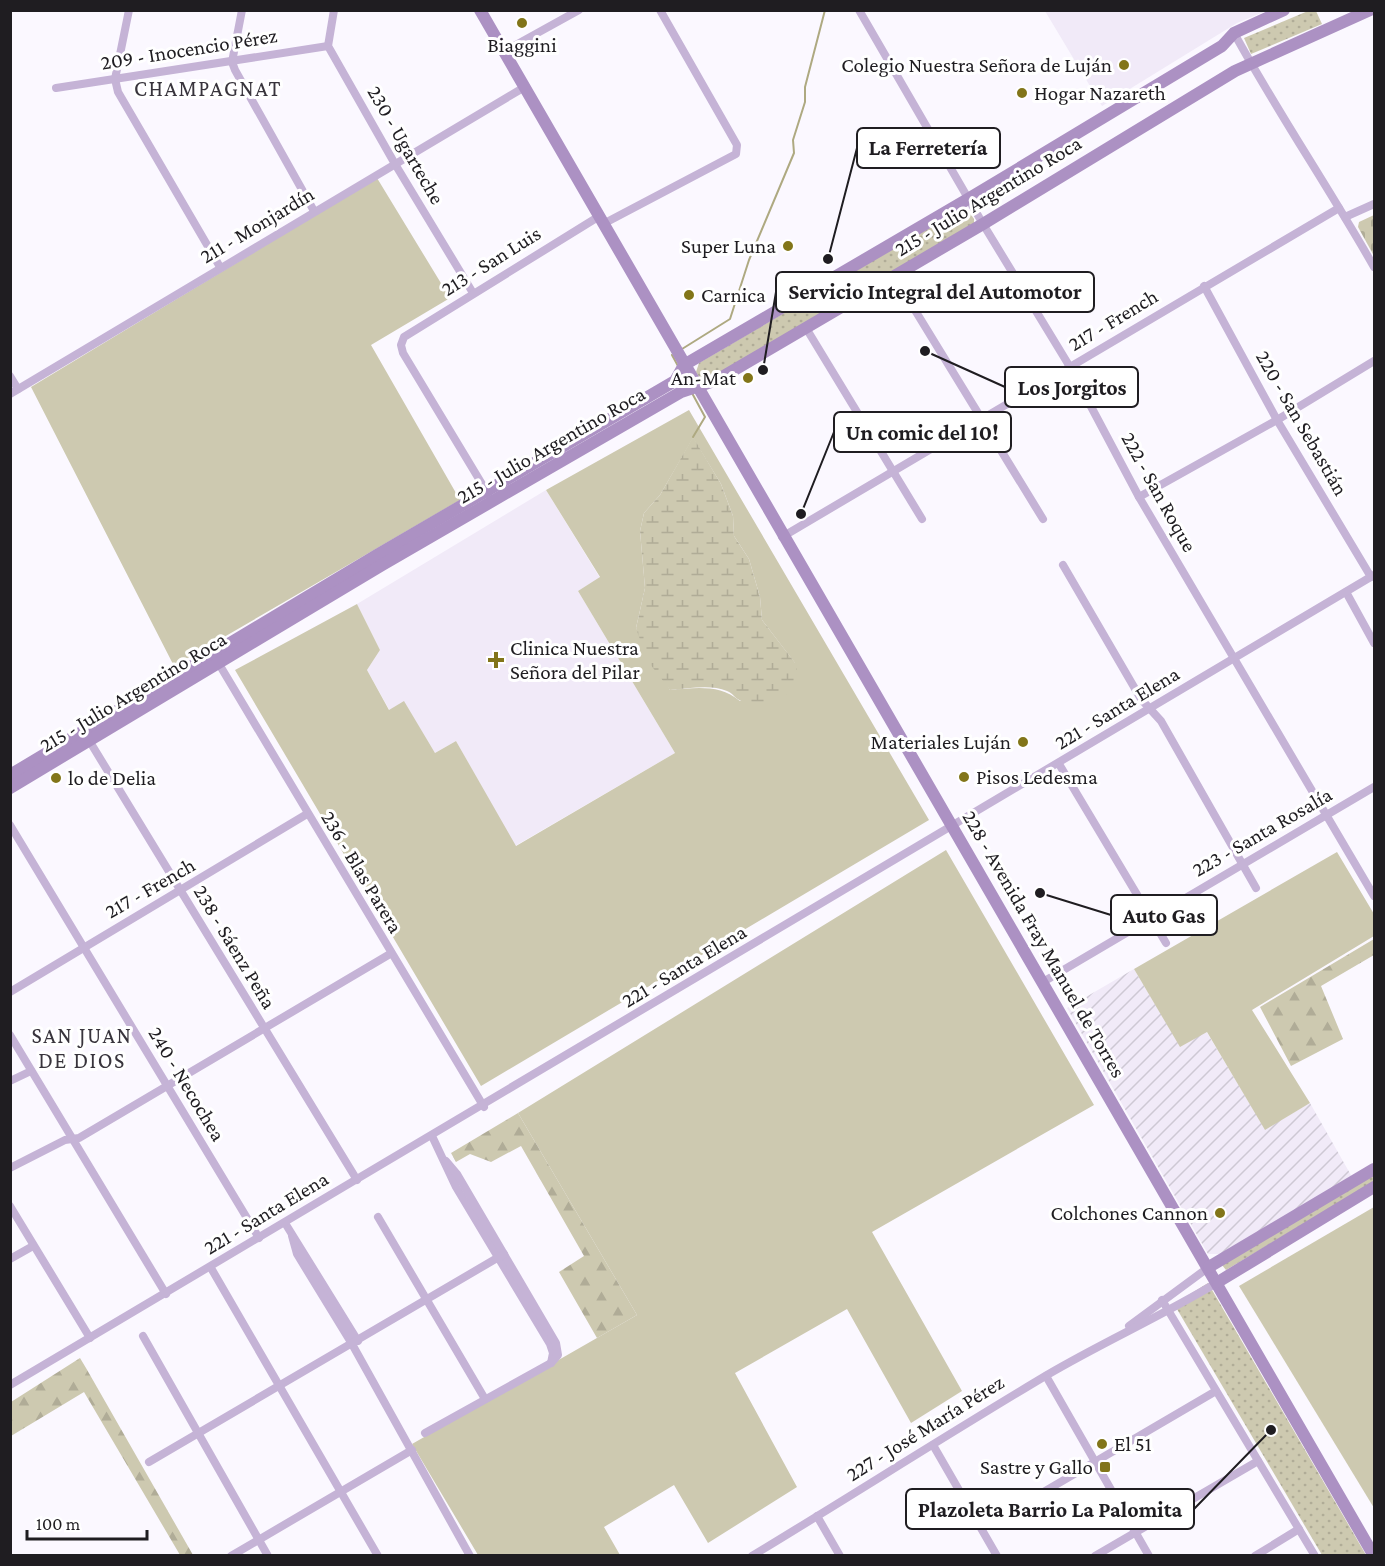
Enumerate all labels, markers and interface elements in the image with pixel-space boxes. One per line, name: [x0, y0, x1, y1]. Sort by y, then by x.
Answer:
marker: Biaggini: [515, 16, 529, 30]
street label: 209 - Inocencio Pérez: [99, 23, 279, 75]
place label: Biaggini: [487, 33, 557, 57]
place label: Colegio Nuestra Señora de Luján: [841, 53, 1112, 77]
marker: Colegio Nuestra Señora de Luján: [1117, 58, 1131, 72]
district label: CHAMPAGNAT: [134, 76, 282, 101]
street label: 230 - Ugarteche: [362, 81, 450, 209]
place label: Hogar Nazareth: [1034, 81, 1166, 105]
marker: Hogar Nazareth: [1015, 86, 1029, 100]
callout: La Ferretería: [857, 128, 1000, 168]
street label: 215 - Julio Argentino Roca: [890, 131, 1086, 261]
text: La Ferretería: [869, 135, 988, 160]
street label: 211 - Monjardín: [196, 182, 318, 268]
street label: 213 - San Luis: [437, 221, 545, 301]
place label: Super Luna: [681, 234, 776, 258]
marker: Super Luna: [781, 239, 795, 253]
callout: Servicio Integral del Automotor: [776, 272, 1094, 312]
text: Servicio Integral del Automotor: [788, 279, 1082, 304]
place label: Carnica: [701, 283, 766, 307]
street label: 217 - French: [1064, 284, 1162, 356]
marker: Carnica: [682, 288, 696, 302]
street label: 220 - San Sebastián: [1251, 346, 1353, 500]
place label: An-Mat: [671, 366, 737, 390]
callout: Los Jorgitos: [1005, 367, 1138, 407]
marker: An-Mat: [741, 371, 755, 385]
text: Los Jorgitos: [1017, 375, 1127, 400]
street label: 215 - Julio Argentino Roca: [453, 381, 650, 509]
callout: Un comic del 10!: [834, 412, 1011, 452]
text: Un comic del 10!: [845, 420, 999, 445]
street label: 222 - San Roque: [1116, 428, 1202, 556]
street label: 215 - Julio Argentino Roca: [35, 627, 231, 757]
place label: Clinica Nuestra Señora del Pilar: [510, 636, 640, 684]
marker: Clinica Nuestra Señora del Pilar: [487, 651, 505, 669]
street label: 221 - Santa Elena: [1050, 661, 1184, 755]
place label: Materiales Luján: [871, 730, 1011, 754]
marker: Materiales Luján: [1016, 735, 1030, 749]
place label: Pisos Ledesma: [976, 765, 1098, 789]
place label: lo de Delia: [68, 766, 156, 790]
marker: Pisos Ledesma: [957, 770, 971, 784]
marker: lo de Delia: [49, 771, 63, 785]
street label: 223 - Santa Rosalía: [1188, 782, 1336, 882]
street label: 228 - Avenida Fray Manuel de Torres: [958, 806, 1130, 1082]
street label: 236 - Blas Parera: [316, 807, 408, 938]
street label: 217 - French: [101, 853, 199, 923]
street label: 238 - Sáenz Peña: [189, 881, 281, 1013]
callout: Auto Gas: [1111, 895, 1217, 935]
text: Auto Gas: [1122, 903, 1205, 928]
street label: 221 - Santa Elena: [617, 919, 751, 1013]
district label: SAN JUAN DE DIOS: [32, 1023, 132, 1073]
street label: 240 - Necochea: [144, 1023, 231, 1146]
street label: 221 - Santa Elena: [199, 1166, 333, 1260]
place label: Colchones Cannon: [1051, 1201, 1208, 1225]
marker: Colchones Cannon: [1213, 1206, 1227, 1220]
street label: 227 - José María Pérez: [842, 1370, 1008, 1486]
place label: El 51: [1114, 1432, 1152, 1456]
marker: El 51: [1095, 1437, 1109, 1451]
place label: Sastre y Gallo: [980, 1455, 1093, 1479]
marker: Sastre y Gallo: [1098, 1460, 1112, 1474]
callout: Plazoleta Barrio La Palomita: [906, 1489, 1194, 1529]
text: Plazoleta Barrio La Palomita: [918, 1497, 1182, 1522]
scale bar: [27, 1503, 147, 1541]
text: 100 m: [36, 1514, 81, 1534]

